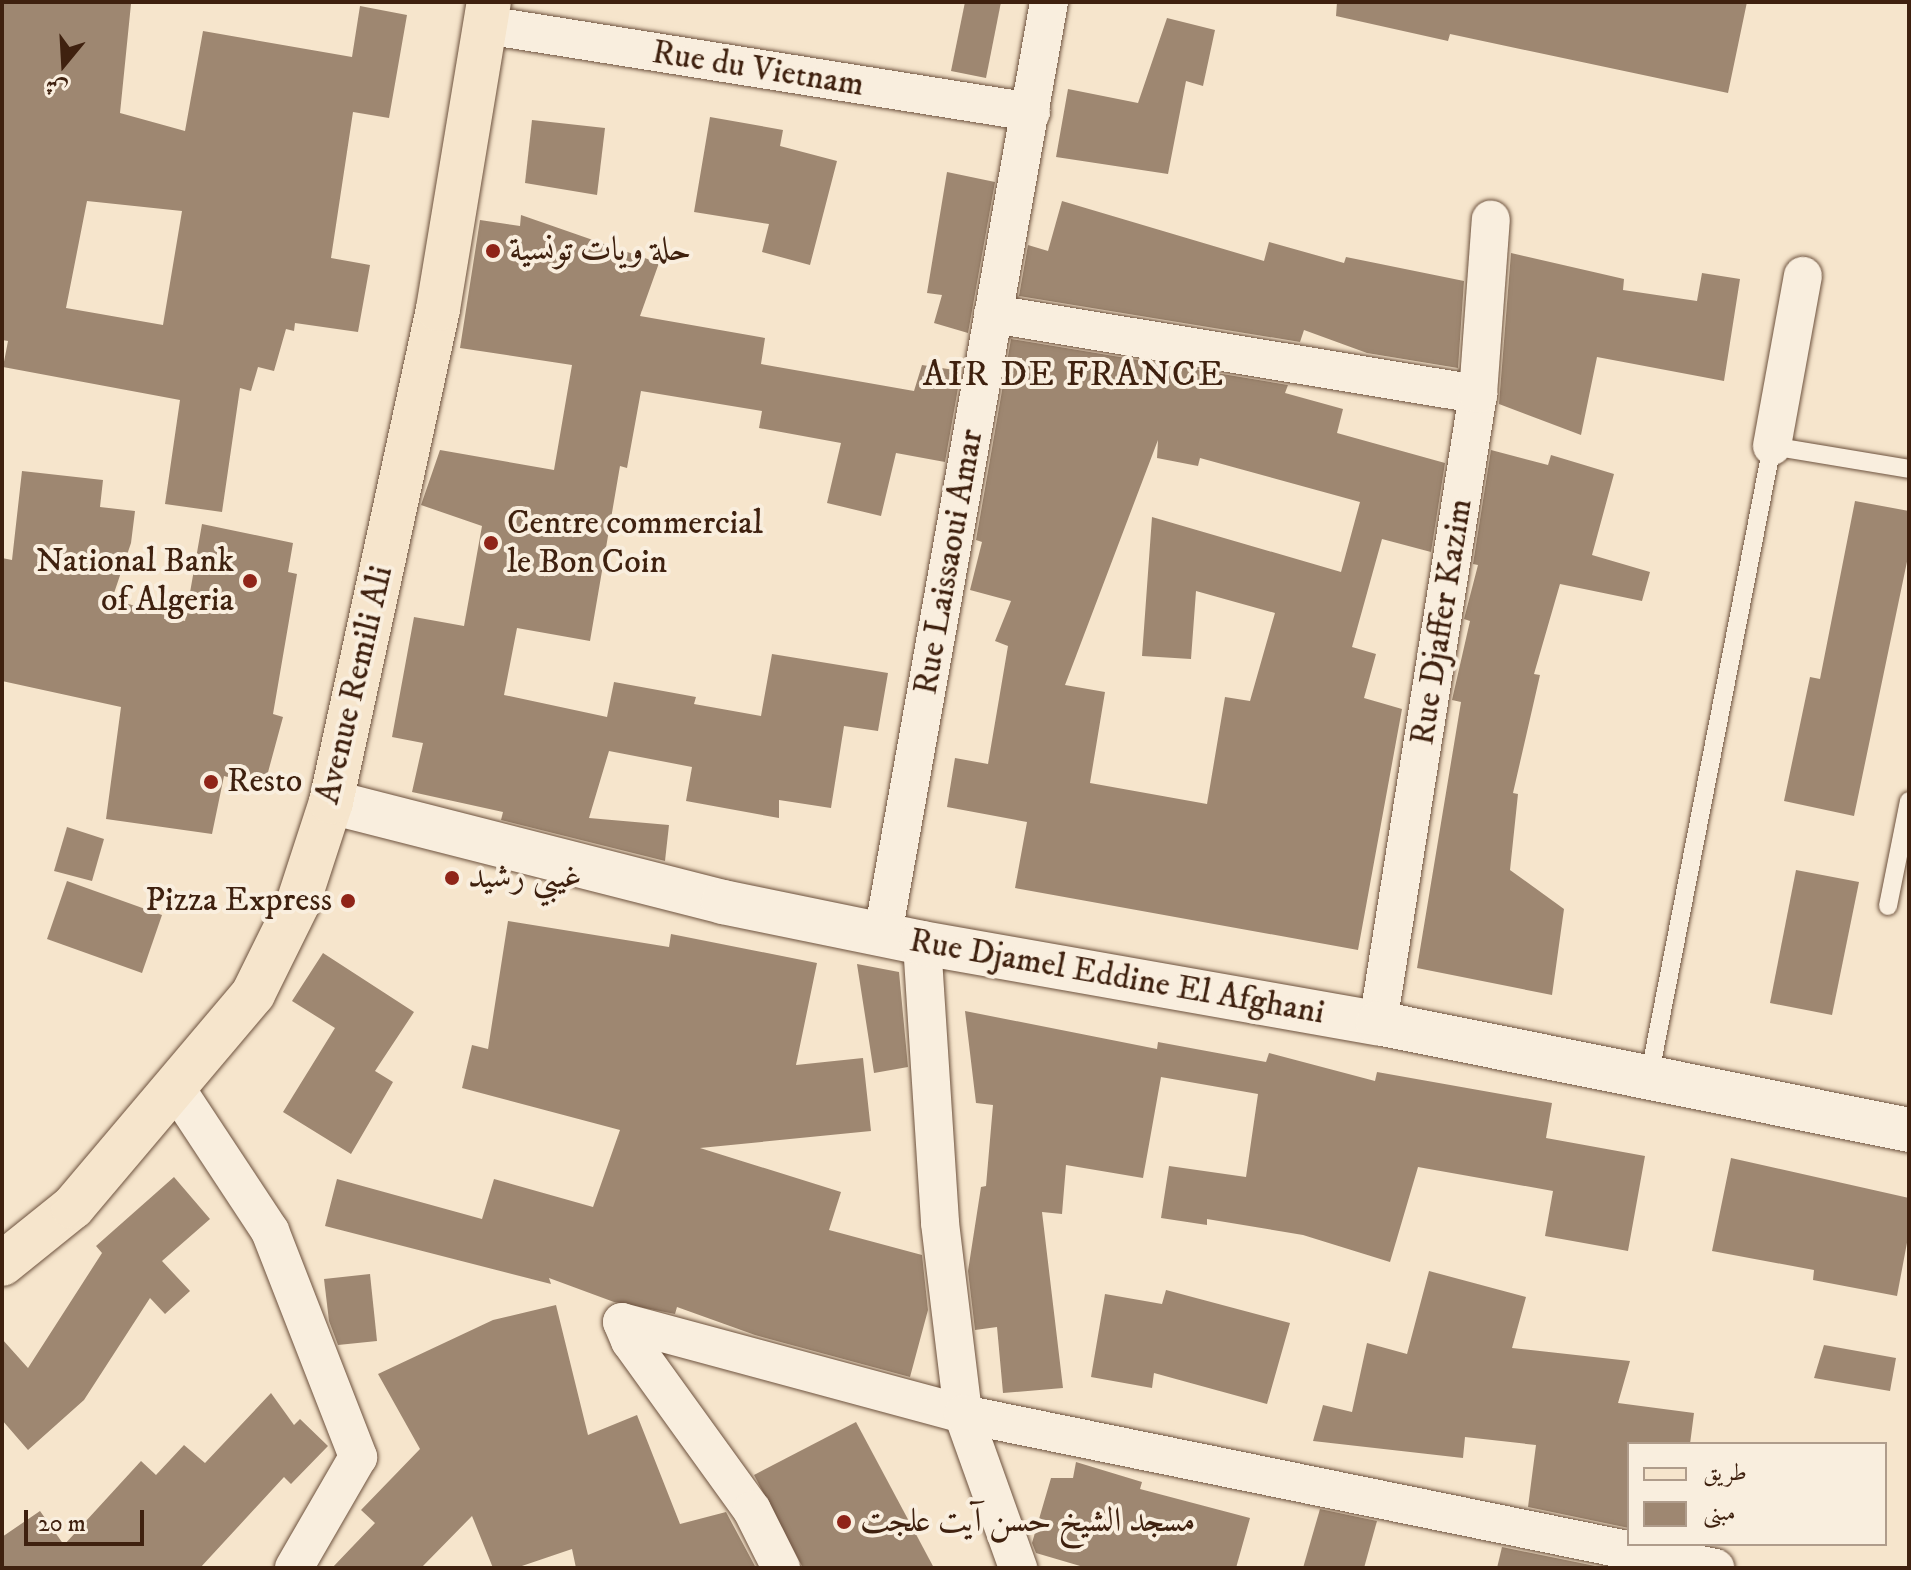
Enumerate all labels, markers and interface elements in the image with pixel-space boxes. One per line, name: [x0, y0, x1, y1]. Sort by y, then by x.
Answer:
north arrow: [24, 24, 104, 104]
street label: Rue du Vietnam: [649, 32, 867, 106]
text: ش: [42, 71, 71, 104]
place label: حلة ويات تونسية: [509, 231, 691, 271]
marker: حلة ويات تونسية: [484, 242, 502, 260]
district label: AIR DE FRANCE: [923, 353, 1225, 397]
street label: Rue Laissaoui Amar: [906, 426, 992, 698]
street label: Rue Djaffer Kazim: [1402, 496, 1482, 748]
place label: Centre commercial le Bon Coin: [507, 503, 763, 582]
marker: Centre commercial le Bon Coin: [482, 534, 500, 552]
place label: National Bank of Algeria: [36, 541, 234, 620]
street label: Avenue Remili Ali: [308, 562, 402, 808]
marker: National Bank of Algeria: [241, 572, 259, 590]
place label: Resto: [227, 762, 302, 802]
marker: Resto: [202, 773, 220, 791]
place label: غيبي رشيد: [468, 858, 582, 898]
marker: غيبي رشيد: [443, 869, 461, 887]
place label: Pizza Express: [145, 881, 332, 921]
marker: Pizza Express: [339, 892, 357, 910]
street label: Rue Djamel Eddine El Afghani: [906, 920, 1328, 1034]
legend: [1627, 1442, 1887, 1546]
text: طريق: [1703, 1458, 1747, 1488]
scale bar: [28, 1494, 148, 1544]
text: مبنى: [1703, 1498, 1736, 1528]
place label: مسجد الشيخ حسن آيت علجت: [860, 1502, 1195, 1542]
text: 20 m: [38, 1509, 86, 1539]
marker: مسجد الشيخ حسن آيت علجت: [835, 1513, 853, 1531]

